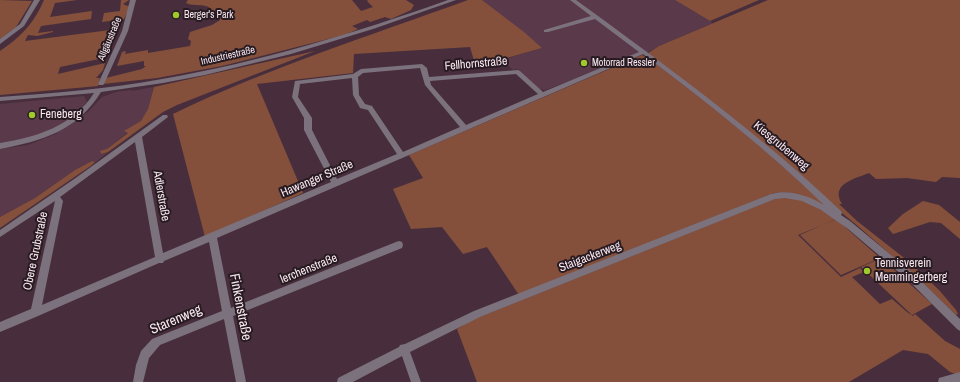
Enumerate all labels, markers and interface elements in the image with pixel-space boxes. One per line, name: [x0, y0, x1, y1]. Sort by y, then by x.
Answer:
place label: Berger's Park: [184, 9, 233, 21]
marker: Berger's Park: [171, 10, 181, 20]
street label: Allgäustraße: [95, 15, 125, 63]
street label: Industriestraße: [200, 44, 256, 68]
street label: Fellhornstraße: [444, 54, 508, 74]
place label: Motorrad Ressler: [592, 57, 655, 69]
marker: Motorrad Ressler: [579, 58, 589, 68]
place label: Feneberg: [40, 108, 82, 122]
marker: Feneberg: [27, 110, 37, 120]
street label: Kiesgrubenweg: [750, 119, 812, 173]
street label: Hawanger Straße: [279, 157, 355, 201]
street label: Adlerstraße: [149, 170, 173, 222]
street label: Obere Grubstraße: [21, 210, 51, 292]
street label: Staigackerweg: [557, 239, 623, 275]
street label: lerchenstraße: [278, 251, 340, 287]
place label: Tennisverein Memmingerberg: [875, 257, 947, 285]
marker: Tennisverein Memmingerberg: [862, 266, 872, 276]
street label: Finkenstraße: [225, 272, 255, 342]
street label: Starenweg: [147, 302, 205, 338]

